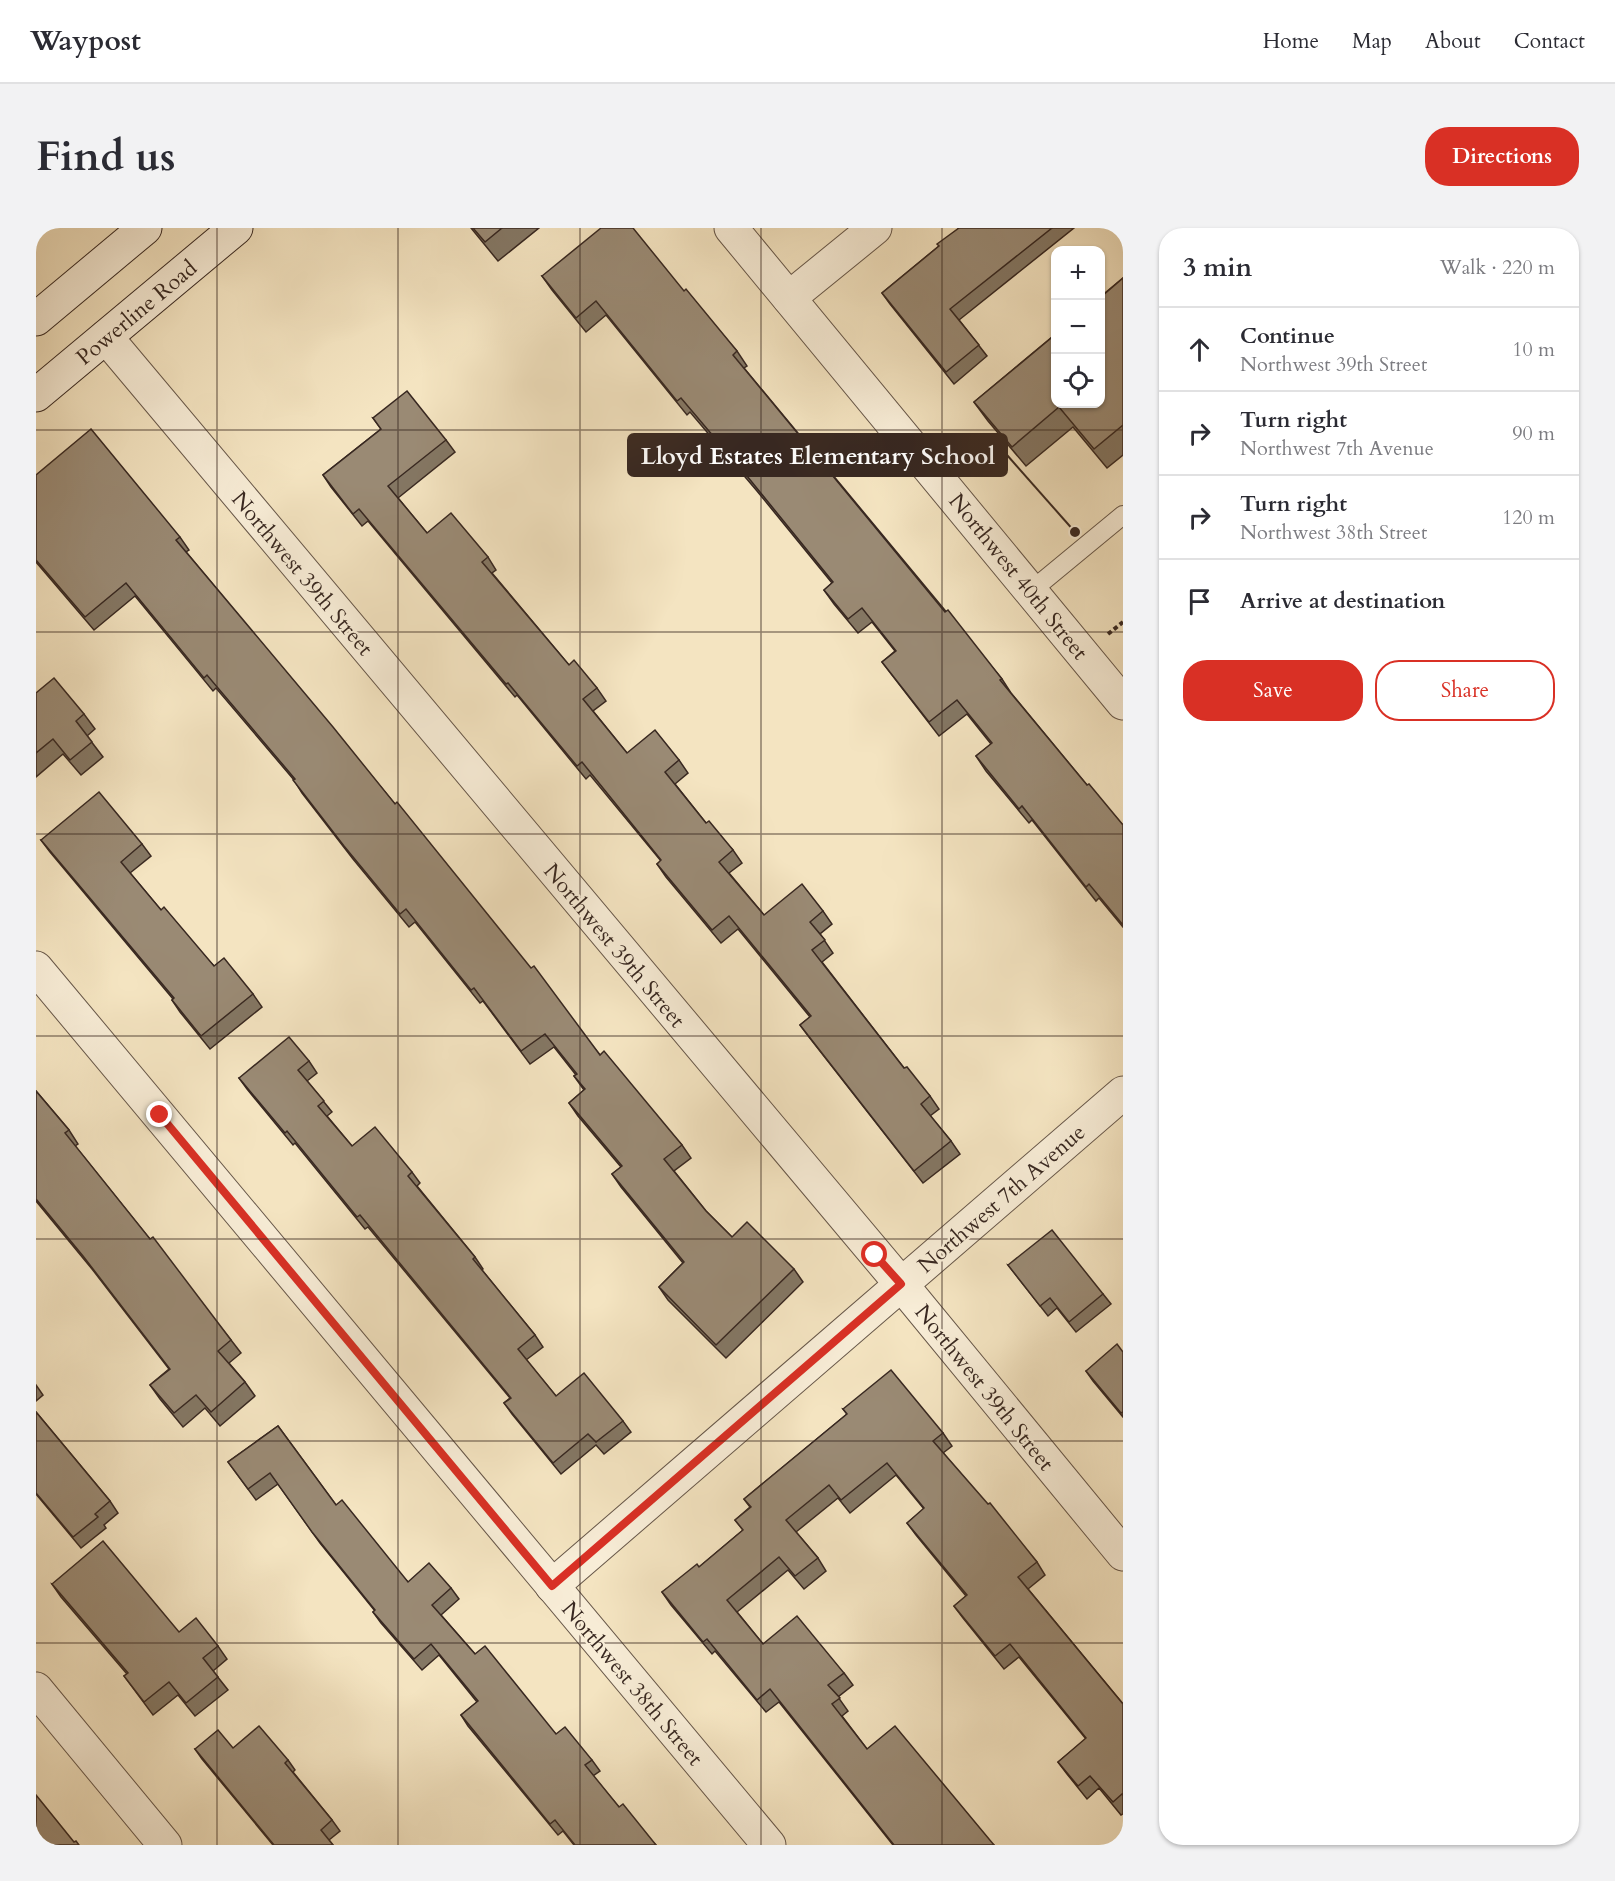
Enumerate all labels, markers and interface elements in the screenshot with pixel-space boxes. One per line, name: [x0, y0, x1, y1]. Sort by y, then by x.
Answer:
text: Waypost: [30, 22, 141, 60]
text: Home: [1263, 27, 1319, 56]
text: Map: [1352, 27, 1392, 56]
text: About: [1425, 27, 1481, 56]
text: Contact: [1514, 27, 1585, 56]
button: Directions: [1425, 127, 1579, 186]
text: Find us: [36, 128, 176, 185]
map controls: [1051, 246, 1105, 408]
button: +: [1051, 246, 1105, 300]
text: 3 min: [1183, 250, 1252, 285]
street label: Powerline Road: [70, 253, 204, 372]
text: Walk · 220 m: [1440, 254, 1555, 281]
button: −: [1051, 300, 1105, 354]
text: Continue: [1240, 321, 1335, 351]
icon: ahead: [1183, 333, 1216, 366]
text: 10 m: [1512, 336, 1555, 363]
text: Northwest 39th Street: [1240, 351, 1427, 378]
button: locate: [1051, 354, 1105, 408]
text: Turn right: [1240, 405, 1347, 435]
icon: right: [1183, 417, 1216, 450]
text: 90 m: [1512, 420, 1555, 447]
callout: Lloyd Estates Elementary School: [628, 434, 1007, 476]
text: Northwest 7th Avenue: [1240, 435, 1434, 462]
text: Lloyd Estates Elementary School: [641, 440, 995, 473]
street label: Northwest 39th Street: [225, 485, 380, 662]
street label: Northwest 40th Street: [942, 487, 1095, 666]
text: Turn right: [1240, 489, 1347, 519]
icon: right: [1183, 501, 1216, 534]
text: 120 m: [1502, 504, 1555, 531]
text: Northwest 38th Street: [1240, 519, 1427, 546]
icon: arrive: [1183, 585, 1216, 618]
text: Arrive at destination: [1240, 586, 1445, 616]
button: Save: [1183, 660, 1363, 721]
button: Share: [1375, 660, 1555, 721]
street label: Northwest 39th Street: [537, 857, 692, 1034]
route end: [146, 1101, 172, 1127]
street label: Northwest 7th Avenue: [911, 1118, 1092, 1280]
route start: [861, 1241, 887, 1267]
street label: Northwest 39th Street: [908, 1298, 1061, 1477]
street label: Northwest 38th Street: [555, 1595, 710, 1772]

